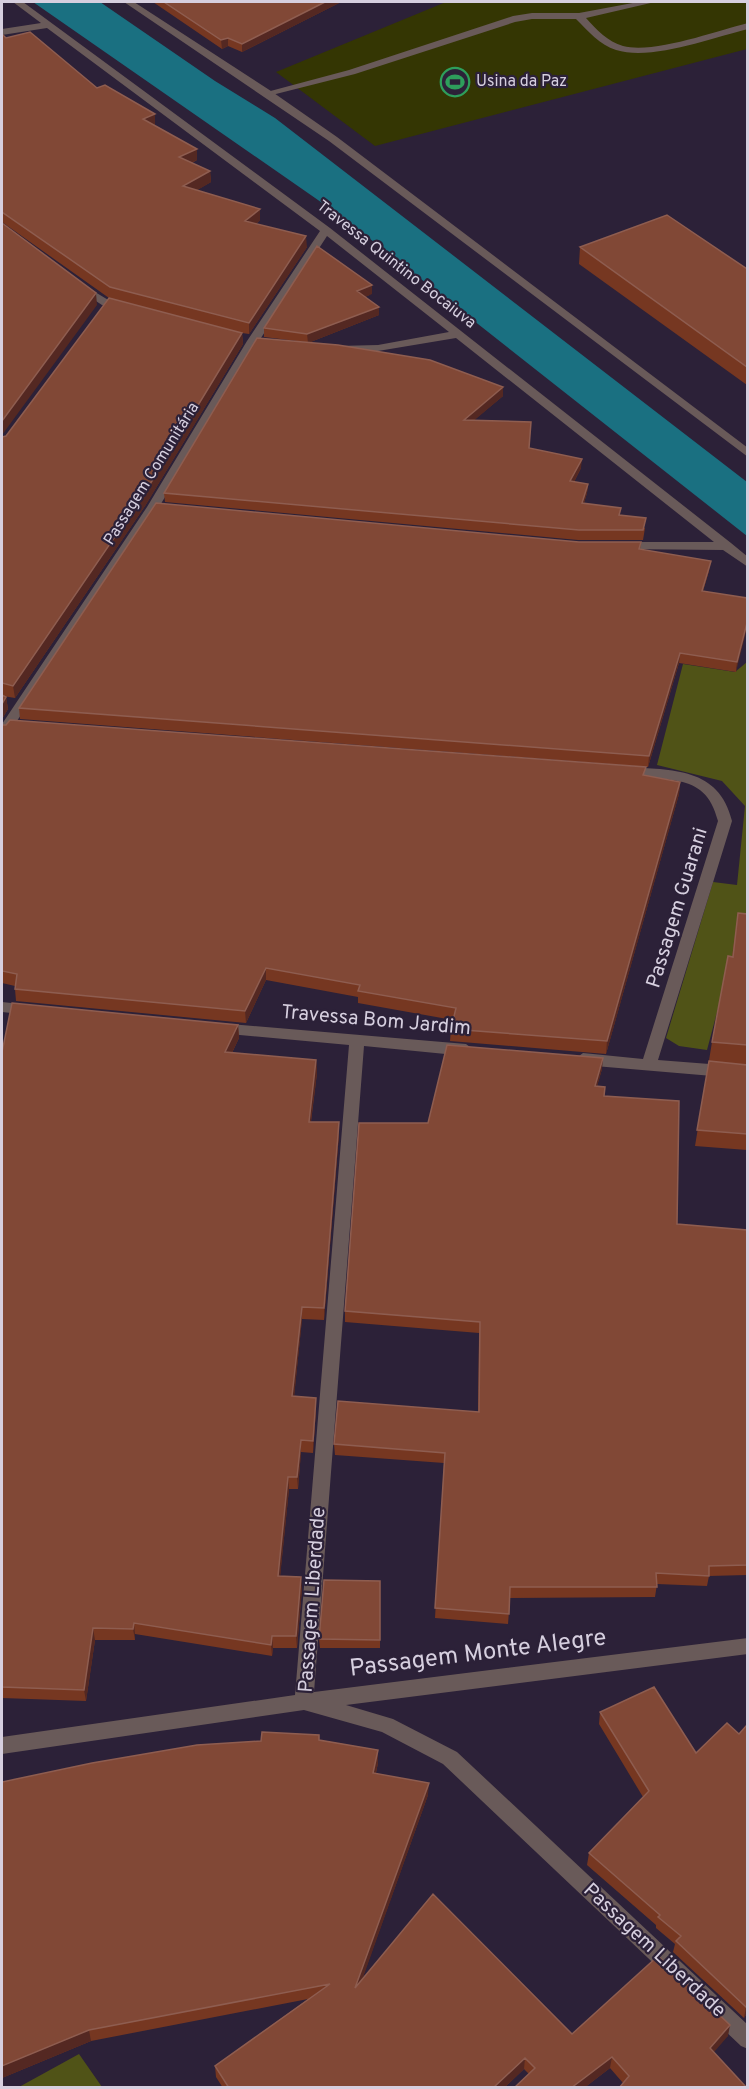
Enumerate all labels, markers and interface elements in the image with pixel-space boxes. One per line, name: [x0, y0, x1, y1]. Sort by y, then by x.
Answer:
sports icon: Usina da Paz: [439, 66, 471, 98]
place label: Usina da Paz: [476, 72, 567, 92]
street label: Travessa Quintino Bocaiuva: [312, 197, 480, 333]
street label: Passagem Comunitária: [100, 399, 204, 549]
street label: Passagem Guarani: [641, 825, 715, 991]
street label: Travessa Bom Jardim: [280, 1000, 472, 1042]
street label: Passagem Liberdade: [294, 1506, 332, 1694]
street label: Passagem Monte Alegre: [348, 1623, 608, 1685]
street label: Passagem Liberdade: [577, 1878, 731, 2024]

